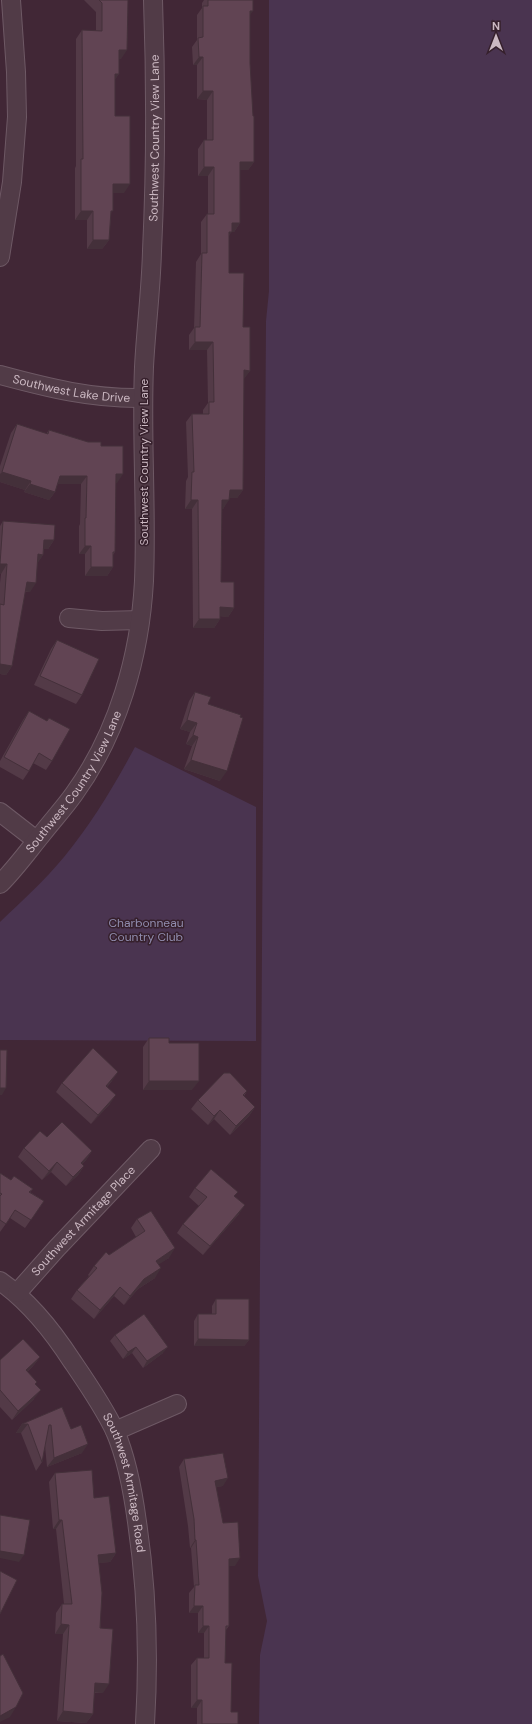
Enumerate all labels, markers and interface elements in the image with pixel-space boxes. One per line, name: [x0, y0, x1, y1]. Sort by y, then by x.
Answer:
north arrow: [476, 16, 516, 56]
text: N: [492, 19, 500, 33]
street label: Southwest Country View Lane: [145, 54, 163, 222]
street label: Southwest Lake Drive: [11, 371, 131, 406]
street label: Southwest Country View Lane: [136, 378, 152, 545]
street label: Southwest Country View Lane: [22, 708, 125, 856]
park label: Charbonneau Country Club: [108, 915, 184, 945]
street label: Southwest Armitage Place: [28, 1162, 139, 1280]
street label: Southwest Armitage Road: [99, 1410, 149, 1553]

